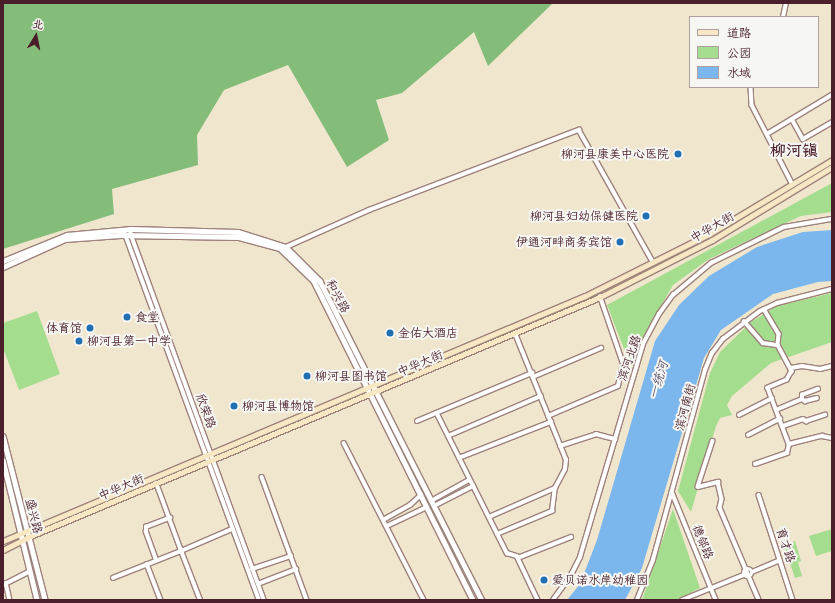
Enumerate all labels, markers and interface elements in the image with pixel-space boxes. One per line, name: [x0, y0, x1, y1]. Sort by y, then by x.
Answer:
text: 北: [31, 15, 45, 32]
north arrow: [16, 16, 56, 56]
legend: [689, 16, 819, 88]
text: 道路: [727, 24, 751, 40]
text: 公园: [727, 44, 751, 60]
text: 水域: [727, 64, 751, 80]
district label: 柳河镇: [770, 140, 818, 160]
place label: 柳河县康美中心医院: [561, 147, 669, 161]
marker: 柳河县康美中心医院: [672, 148, 684, 160]
place label: 柳河县妇幼保健医院: [530, 209, 638, 223]
street label: 中华大街: [688, 209, 736, 245]
marker: 柳河县妇幼保健医院: [641, 211, 651, 221]
place label: 伊通河畔商务宾馆: [516, 235, 612, 249]
marker: 伊通河畔商务宾馆: [615, 237, 625, 247]
street label: 和兴路: [323, 277, 353, 315]
place label: 食堂: [135, 310, 159, 324]
marker: 食堂: [122, 312, 132, 322]
place label: 体育馆: [46, 321, 82, 335]
marker: 体育馆: [85, 323, 95, 333]
place label: 金佑大酒店: [398, 326, 458, 340]
marker: 金佑大酒店: [385, 328, 395, 338]
street label: 滨河北路: [614, 333, 644, 383]
place label: 柳河县第一中学: [87, 334, 171, 348]
marker: 柳河县第一中学: [74, 336, 84, 346]
street label: 中华大街: [395, 347, 445, 379]
water label: 一统河: [645, 359, 671, 401]
place label: 柳河县图书馆: [315, 369, 387, 383]
marker: 柳河县图书馆: [302, 371, 312, 381]
street label: 滨河南街: [672, 382, 698, 432]
street label: 欣荣路: [193, 392, 219, 430]
place label: 柳河县博物馆: [242, 399, 314, 413]
marker: 柳河县博物馆: [229, 401, 239, 411]
street label: 中华大街: [96, 471, 146, 503]
street label: 盛兴路: [23, 497, 45, 535]
street label: 德邻路: [690, 523, 716, 561]
street label: 育才路: [774, 526, 798, 564]
place label: 爱贝诺水岸幼稚园: [552, 573, 648, 587]
marker: 爱贝诺水岸幼稚园: [539, 575, 549, 585]

